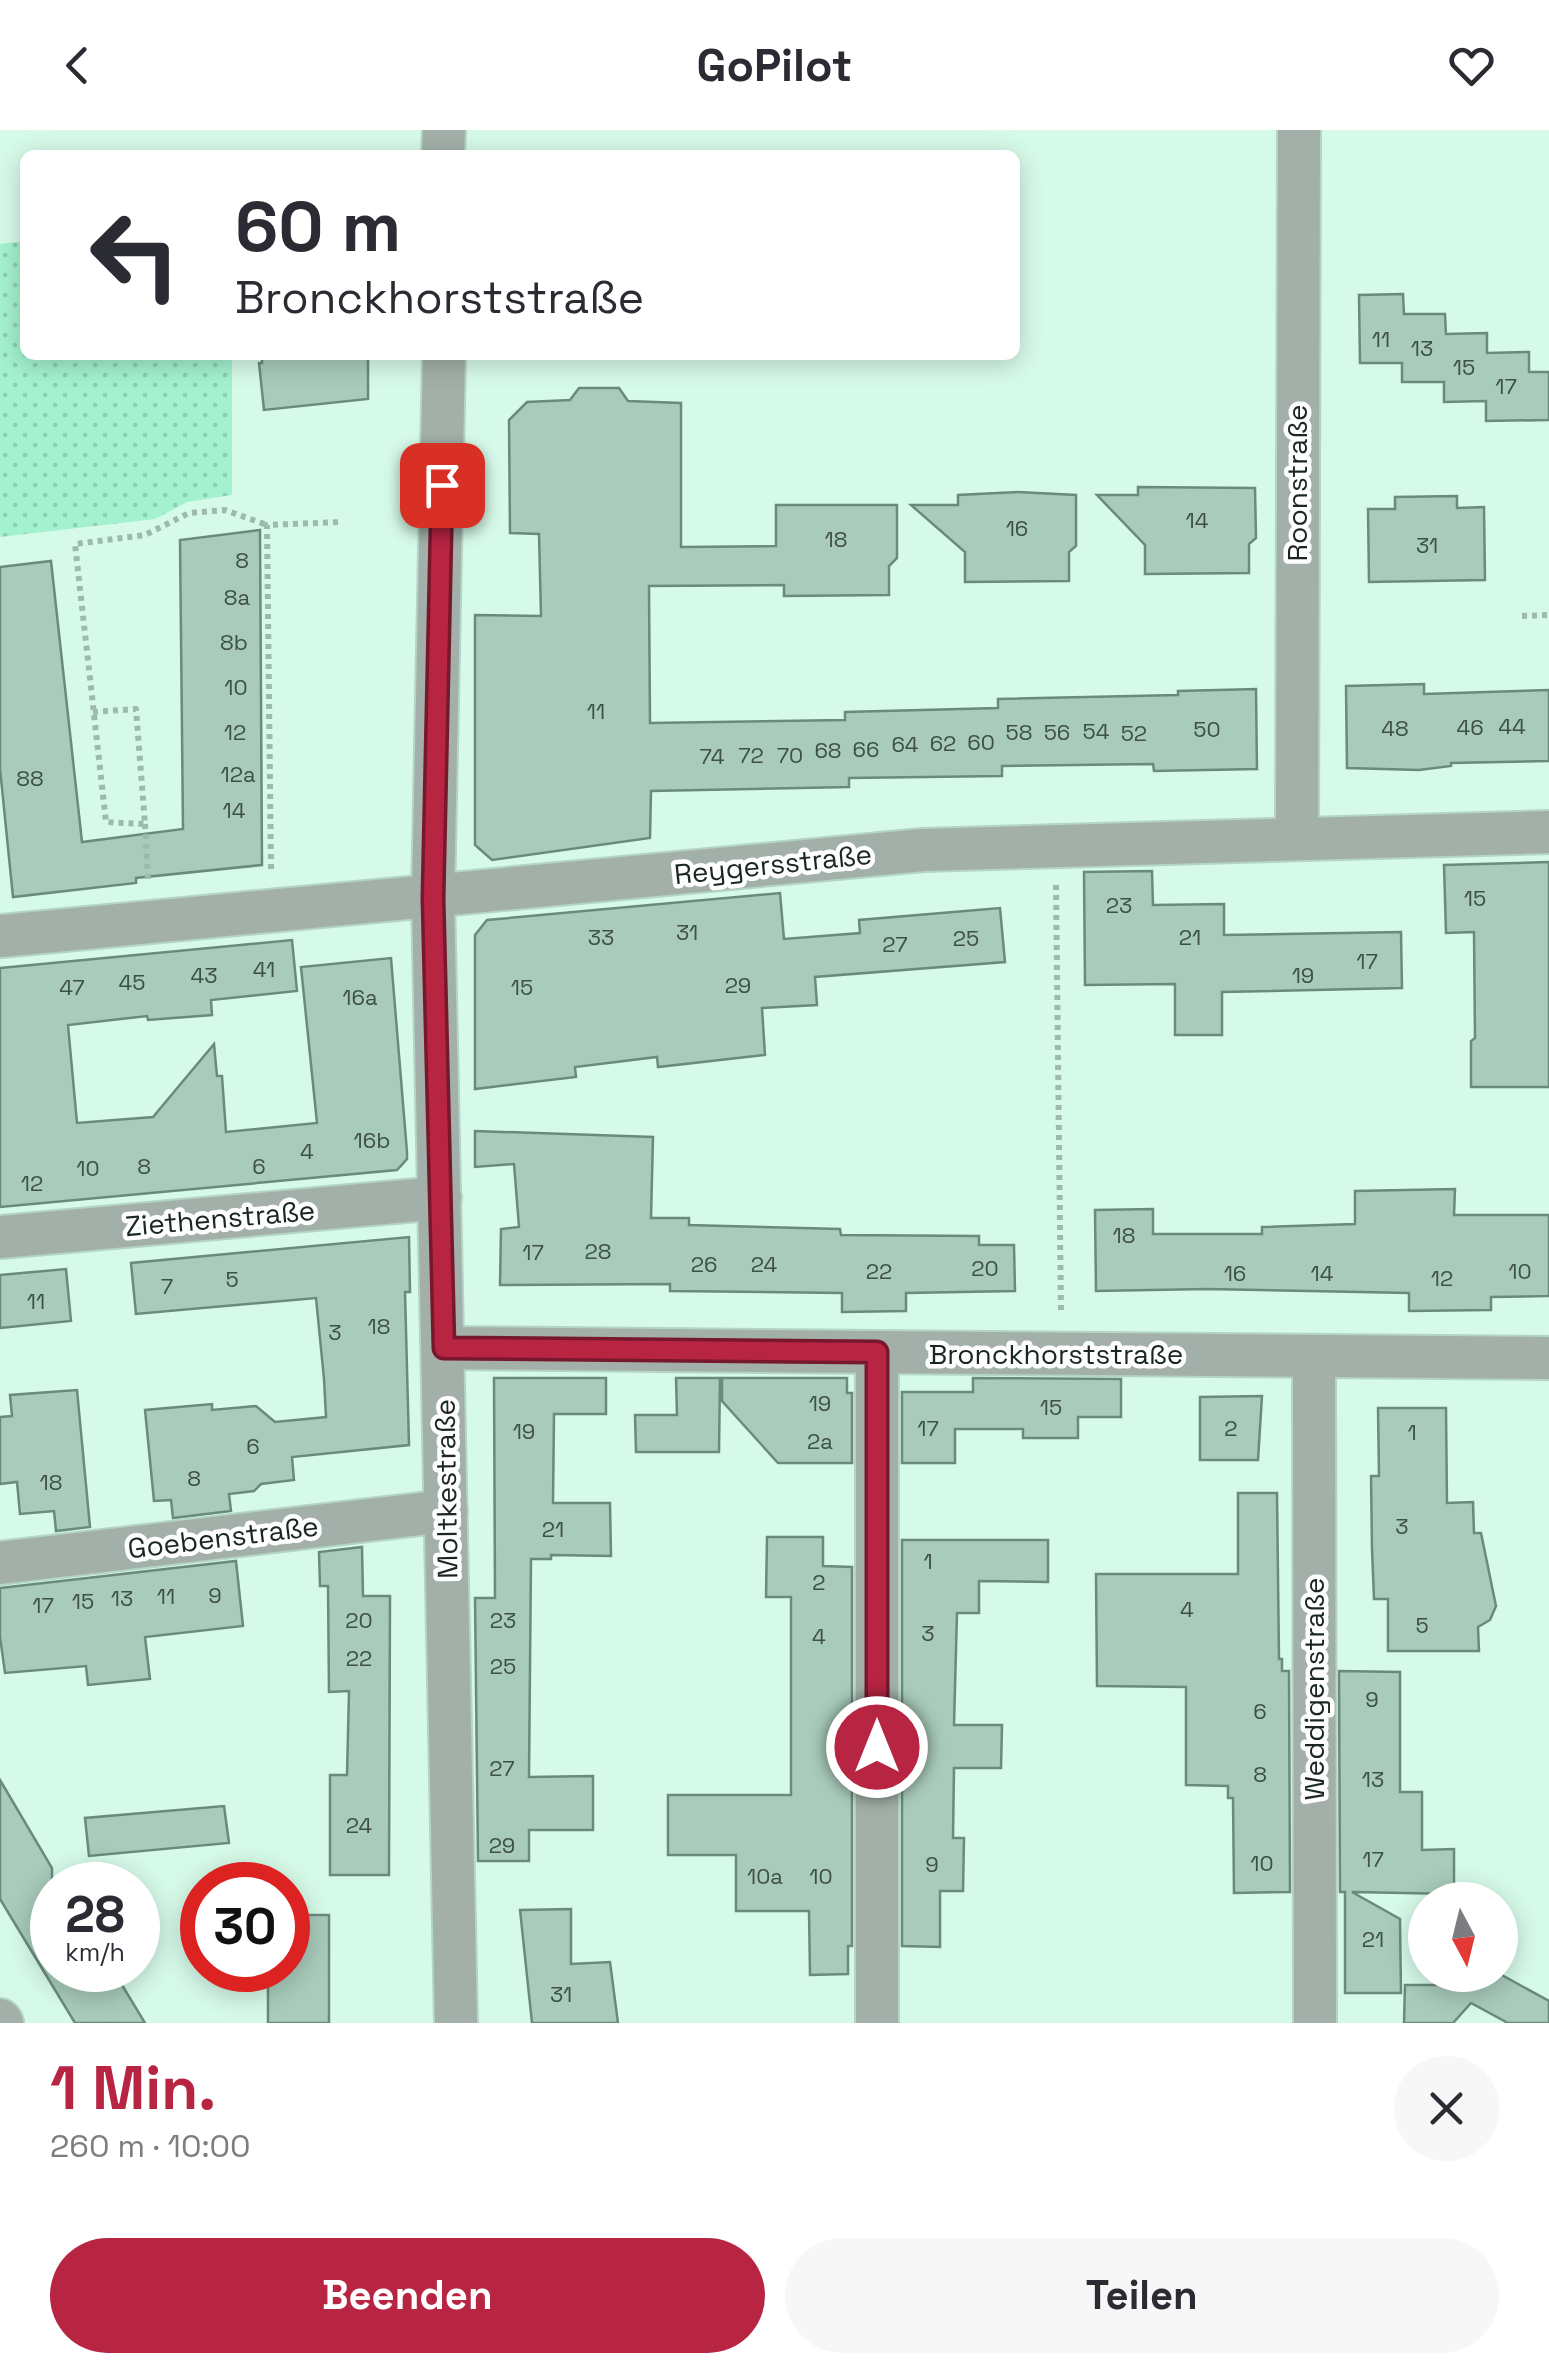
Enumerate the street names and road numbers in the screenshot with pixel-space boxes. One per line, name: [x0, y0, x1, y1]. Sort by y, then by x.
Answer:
street label: Roonstraße: [1279, 404, 1315, 562]
street label: Reygersstraße: [672, 836, 874, 892]
street label: Ziethenstraße: [124, 1192, 316, 1244]
street label: Bronckhorststraße: [929, 1336, 1183, 1372]
street label: Moltkestraße: [426, 1399, 466, 1579]
street label: Goebenstraße: [126, 1507, 320, 1567]
street label: Weddigenstraße: [1296, 1578, 1332, 1801]

